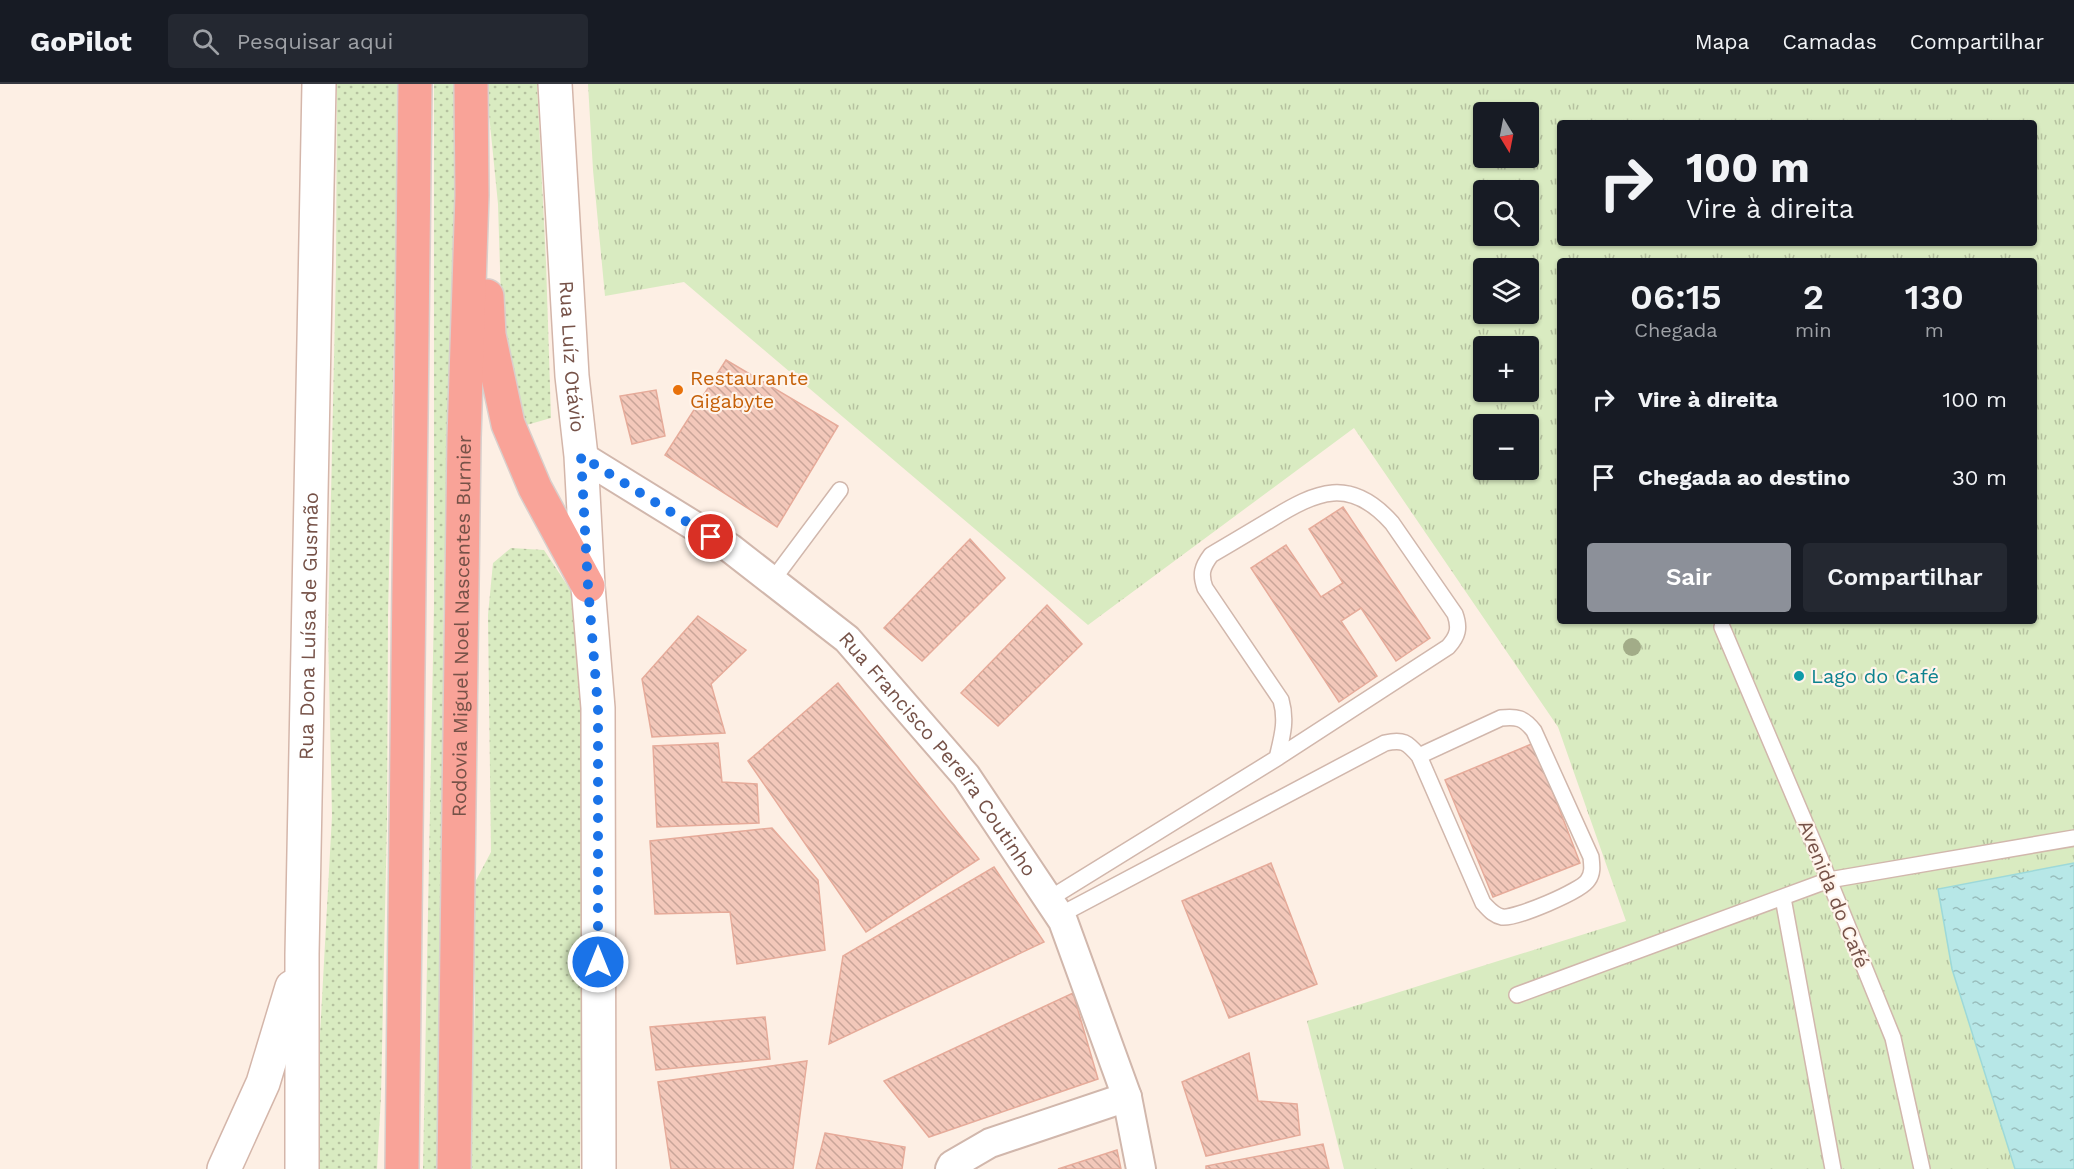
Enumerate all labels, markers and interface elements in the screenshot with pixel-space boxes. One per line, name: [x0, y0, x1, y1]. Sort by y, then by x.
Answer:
search box: [168, 14, 588, 68]
text: GoPilot: [30, 25, 132, 58]
icon: search: [189, 25, 222, 58]
text: Pesquisar aqui: [237, 29, 393, 54]
text: Mapa: [1695, 29, 1749, 54]
text: Camadas: [1782, 29, 1877, 54]
text: Compartilhar: [1910, 29, 2044, 54]
north arrow: [1473, 102, 1539, 168]
map controls: [1473, 102, 1539, 480]
text: 100 m: [1686, 143, 1810, 192]
icon: right: [1587, 144, 1665, 222]
button: search: [1473, 180, 1539, 246]
text: Vire à direita: [1686, 193, 1854, 225]
button: layers: [1473, 258, 1539, 324]
text: 06:15: [1630, 276, 1722, 318]
text: 2: [1803, 276, 1824, 318]
text: 130: [1905, 276, 1964, 318]
street label: Rua Luíz Otávio: [554, 280, 590, 434]
text: Chegada: [1634, 318, 1718, 342]
text: min: [1795, 318, 1832, 342]
text: m: [1925, 318, 1944, 342]
button: +: [1473, 336, 1539, 402]
place label: Restaurante Gigabyte: [690, 366, 808, 413]
marker: Restaurante Gigabyte: [671, 383, 685, 397]
icon: right: [1587, 383, 1620, 416]
text: Vire à direita: [1638, 387, 1778, 412]
text: 100 m: [1943, 387, 2007, 412]
button: −: [1473, 414, 1539, 480]
street label: Rodovia Miguel Noel Nascentes Burnier: [447, 435, 476, 817]
icon: arrive: [1587, 461, 1620, 494]
text: Chegada ao destino: [1638, 465, 1850, 490]
text: 30 m: [1952, 465, 2007, 490]
street label: Rua Dona Luísa de Gusmão: [294, 492, 323, 760]
pin: [685, 511, 736, 562]
icon: arrive: [694, 520, 727, 553]
button: Sair: [1587, 543, 1791, 612]
button: Compartilhar: [1803, 543, 2007, 612]
street label: Rua Francisco Pereira Coutinho: [834, 626, 1042, 881]
place label: Lago do Café: [1811, 664, 1939, 688]
marker: Lago do Café: [1792, 669, 1806, 683]
street label: Avenida do Café: [1793, 816, 1875, 972]
position arrow: [566, 930, 630, 994]

